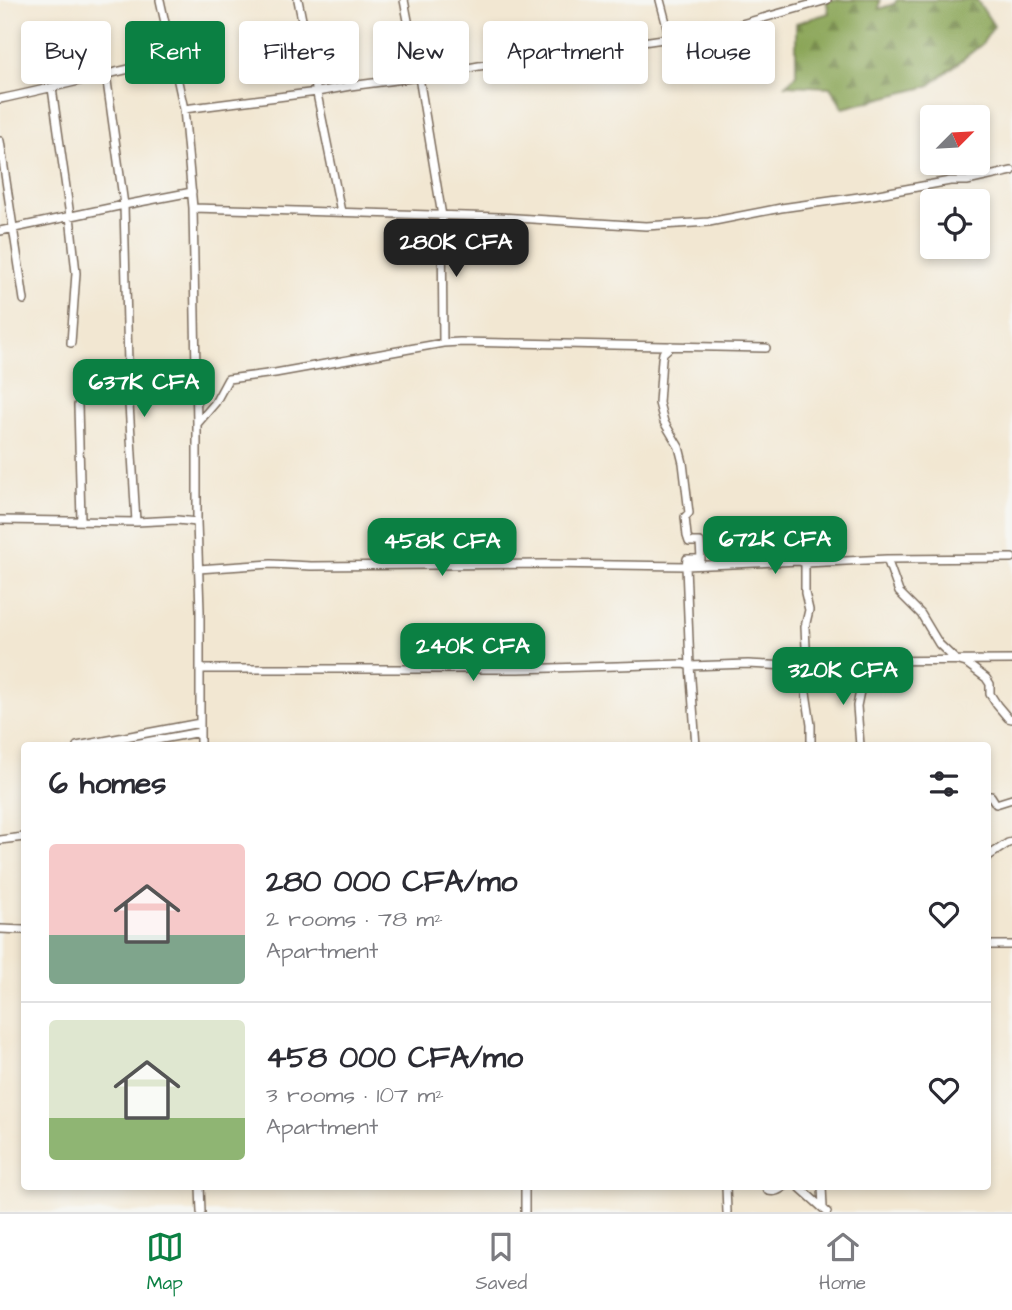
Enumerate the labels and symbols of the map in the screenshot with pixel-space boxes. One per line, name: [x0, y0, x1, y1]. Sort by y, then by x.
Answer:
north arrow: [920, 105, 990, 175]
pin: 280K CFA: [384, 219, 528, 279]
pin: 637K CFA: [72, 360, 216, 419]
pin: 672K CFA: [703, 516, 847, 576]
pin: 458K CFA: [370, 518, 514, 578]
pin: 240K CFA: [401, 624, 545, 683]
pin: 320K CFA: [771, 648, 915, 707]

